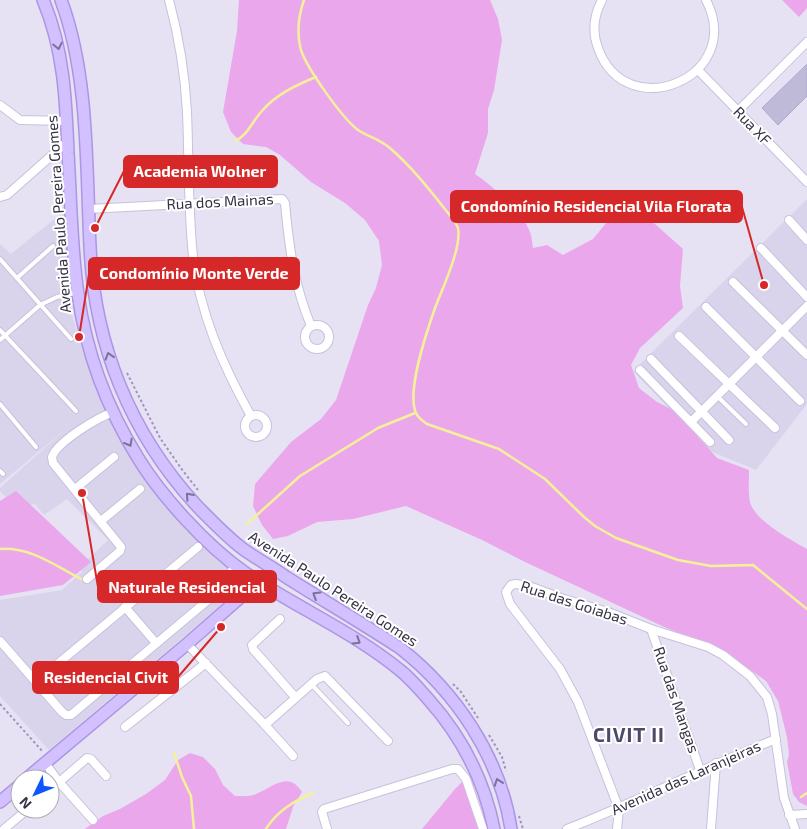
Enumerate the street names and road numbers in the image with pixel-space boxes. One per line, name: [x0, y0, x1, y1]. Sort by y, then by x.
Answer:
street label: Rua XF: [730, 102, 775, 148]
street label: Avenida Paulo Pereira Gomes: [42, 115, 74, 314]
street label: Rua dos Mainas: [166, 189, 274, 213]
street label: Avenida Paulo Pereira Gomes: [246, 527, 422, 650]
street label: Rua das Goiabas: [519, 576, 630, 628]
street label: Rua das Mangas: [650, 644, 704, 755]
street label: Avenida das Laranjeiras: [608, 736, 764, 819]

